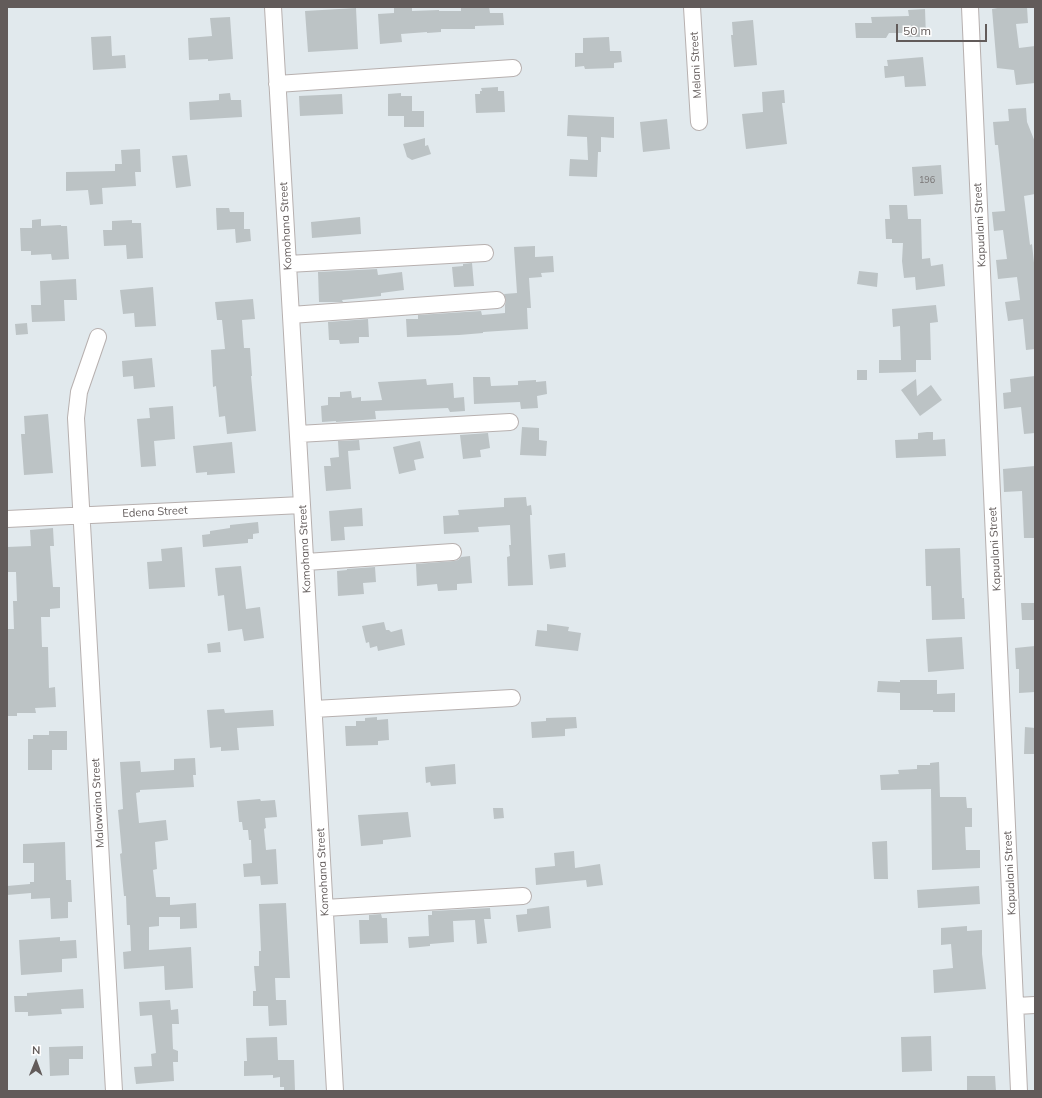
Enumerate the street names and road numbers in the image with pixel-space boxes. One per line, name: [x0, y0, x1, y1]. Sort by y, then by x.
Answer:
street label: Melani Street: [688, 31, 704, 99]
street label: Komohana Street: [277, 181, 295, 271]
street label: Kapualani Street: [971, 182, 989, 268]
street label: Edena Street: [122, 504, 188, 520]
street label: Komohana Street: [296, 504, 314, 594]
street label: Kapualani Street: [986, 506, 1004, 592]
street label: Malawaina Street: [89, 758, 107, 848]
street label: Komohana Street: [314, 827, 332, 917]
street label: Kapualani Street: [1001, 830, 1019, 916]

